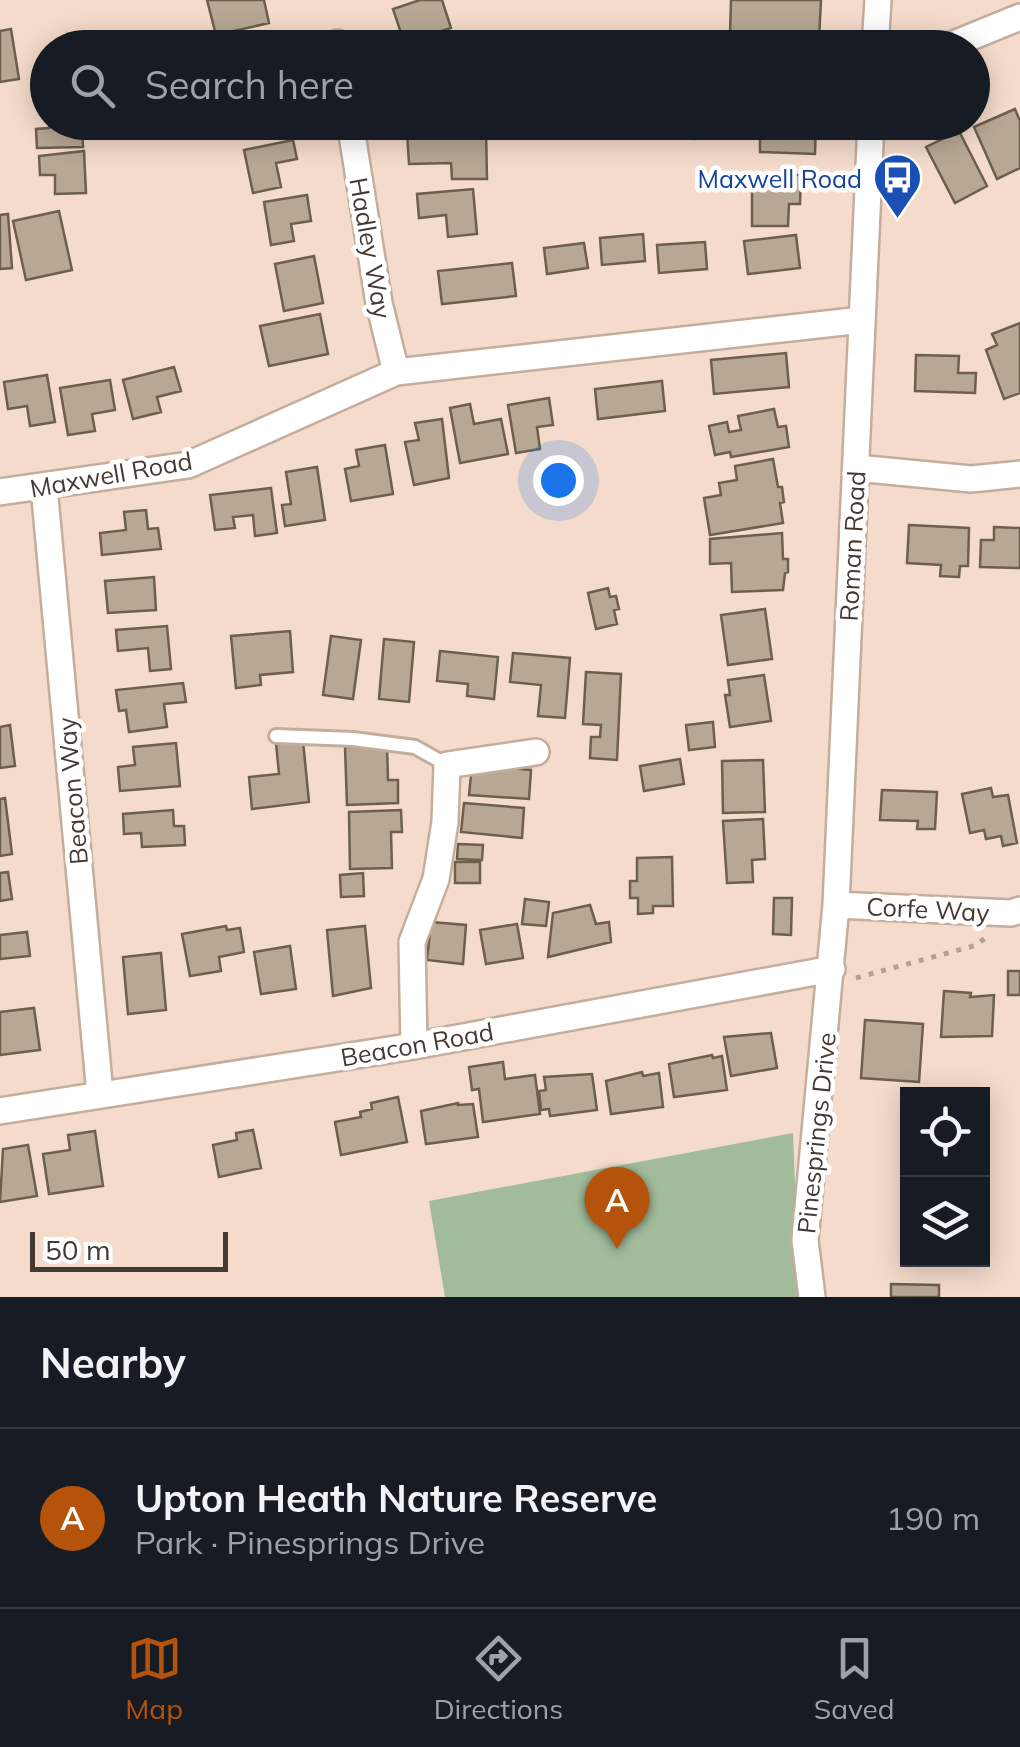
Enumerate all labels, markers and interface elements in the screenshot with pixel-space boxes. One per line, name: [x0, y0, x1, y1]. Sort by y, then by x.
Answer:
search box: [30, 30, 990, 140]
icon: search: [65, 58, 120, 113]
text: Search here: [145, 61, 354, 109]
bus stop icon: Maxwell Road: [871, 152, 923, 220]
place label: Maxwell Road: [698, 163, 862, 194]
street label: Hadley Way: [343, 175, 399, 321]
street label: Maxwell Road: [27, 444, 195, 504]
your location: [533, 455, 584, 506]
street label: Roman Road: [833, 470, 871, 622]
street label: Beacon Way: [50, 716, 94, 866]
street label: Corfe Way: [866, 890, 990, 928]
street label: Beacon Road: [338, 1015, 496, 1073]
street label: Pinesprings Drive: [790, 1031, 842, 1235]
map controls: [900, 1087, 990, 1267]
button: locate: [900, 1087, 990, 1177]
pin: A: [584, 1166, 650, 1249]
button: layers: [900, 1177, 990, 1267]
scale bar: [30, 1227, 228, 1272]
text: 50 m: [45, 1232, 111, 1267]
text: Nearby: [40, 1336, 186, 1389]
text: Upton Heath Nature Reserve: [135, 1474, 657, 1522]
text: A: [60, 1498, 85, 1538]
text: 190 m: [886, 1498, 980, 1538]
text: Park · Pinesprings Drive: [135, 1522, 485, 1562]
tab: Map: [125, 1631, 183, 1726]
tab: Directions: [434, 1631, 563, 1726]
tab: Saved: [814, 1631, 895, 1726]

